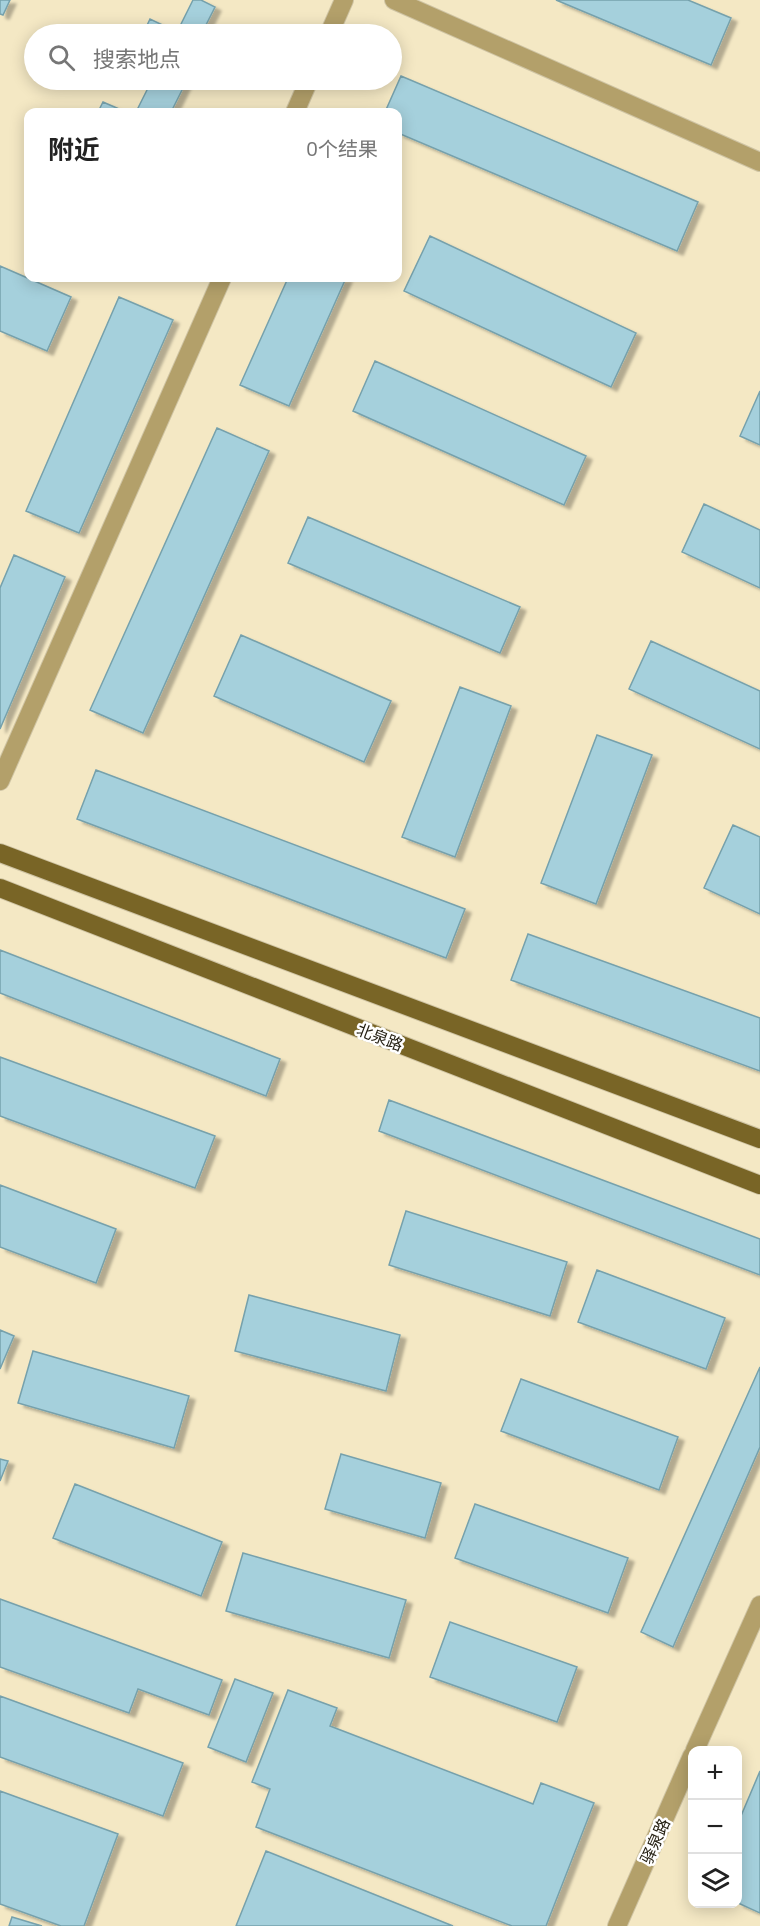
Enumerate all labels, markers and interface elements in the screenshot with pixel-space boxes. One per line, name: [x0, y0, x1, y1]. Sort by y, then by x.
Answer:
search box: [24, 24, 402, 90]
icon: search: [45, 41, 78, 74]
text: 搜索地点: [93, 45, 181, 71]
text: 附近: [48, 133, 100, 164]
text: 0个结果: [306, 136, 378, 160]
street label: 北泉路: [354, 1019, 406, 1054]
map controls: [688, 1746, 742, 1908]
button: +: [688, 1746, 742, 1800]
button: −: [688, 1800, 742, 1854]
street label: 驿泉路: [636, 1815, 673, 1867]
button: layers: [688, 1854, 742, 1908]

